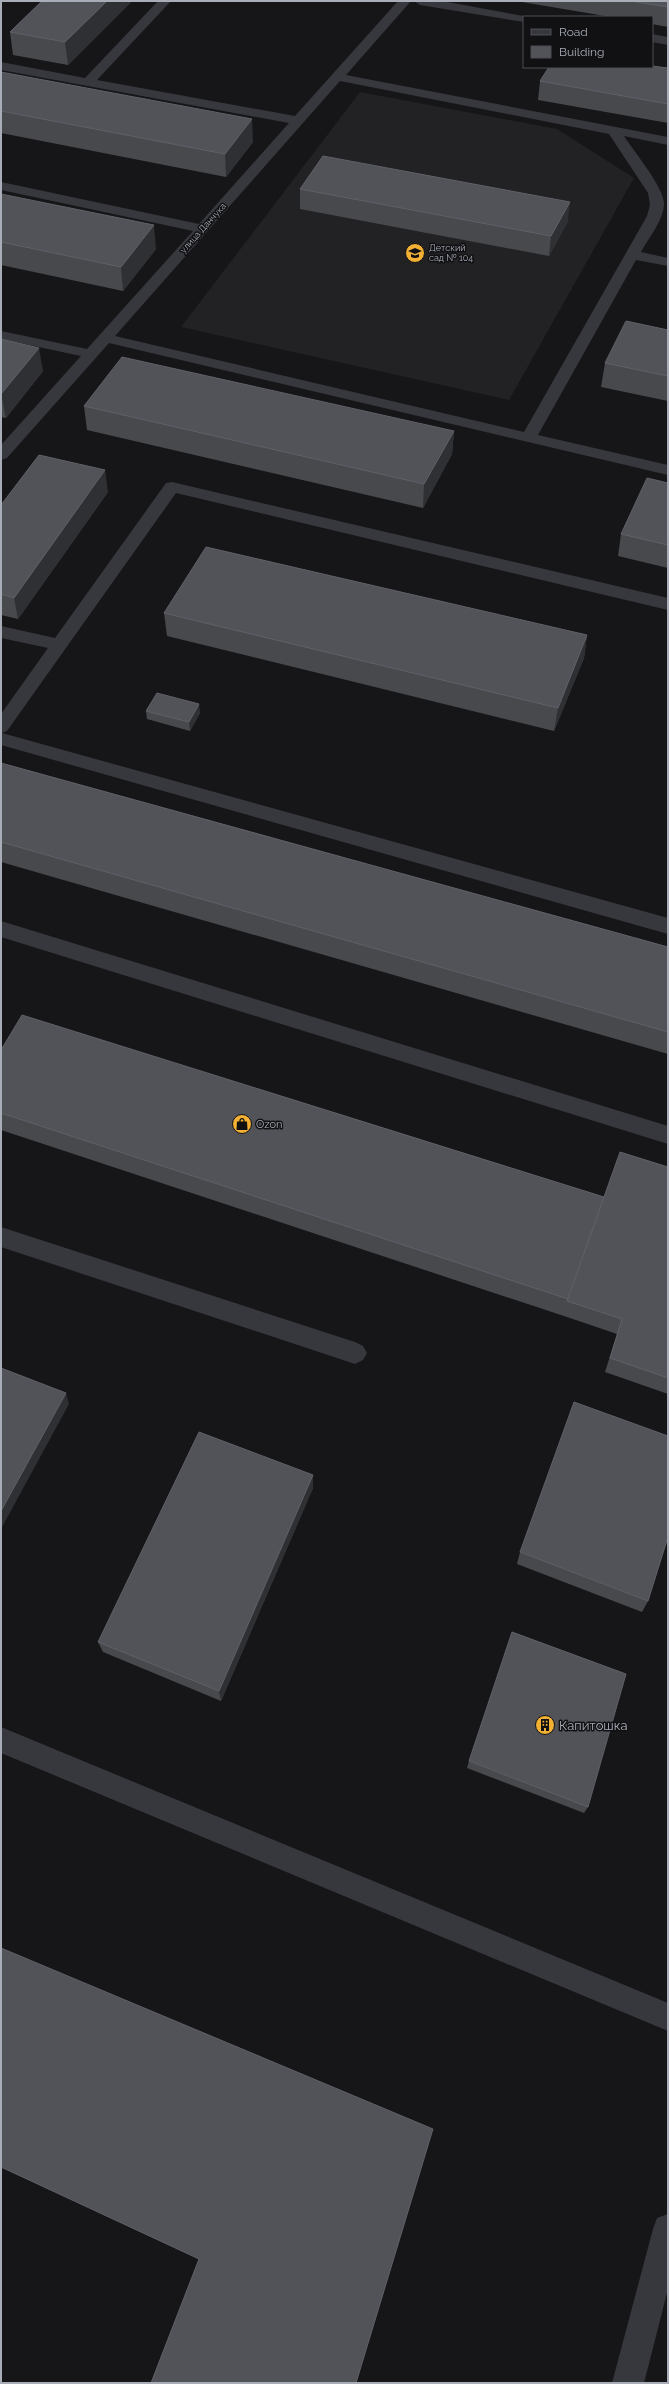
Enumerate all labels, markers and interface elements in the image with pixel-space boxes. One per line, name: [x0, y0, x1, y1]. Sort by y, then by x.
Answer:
legend: [523, 16, 653, 68]
text: Road: [559, 25, 588, 39]
text: Building: [559, 45, 605, 59]
street label: улица Данчука: [178, 201, 228, 255]
school or university icon: Детский сад № 104: [404, 242, 426, 264]
place label: Детский сад № 104: [429, 243, 473, 263]
shop icon: Ozon: [231, 1113, 253, 1135]
place label: Ozon: [256, 1118, 283, 1131]
building icon: Капитошка: [534, 1714, 556, 1736]
place label: Капитошка: [559, 1718, 628, 1733]

